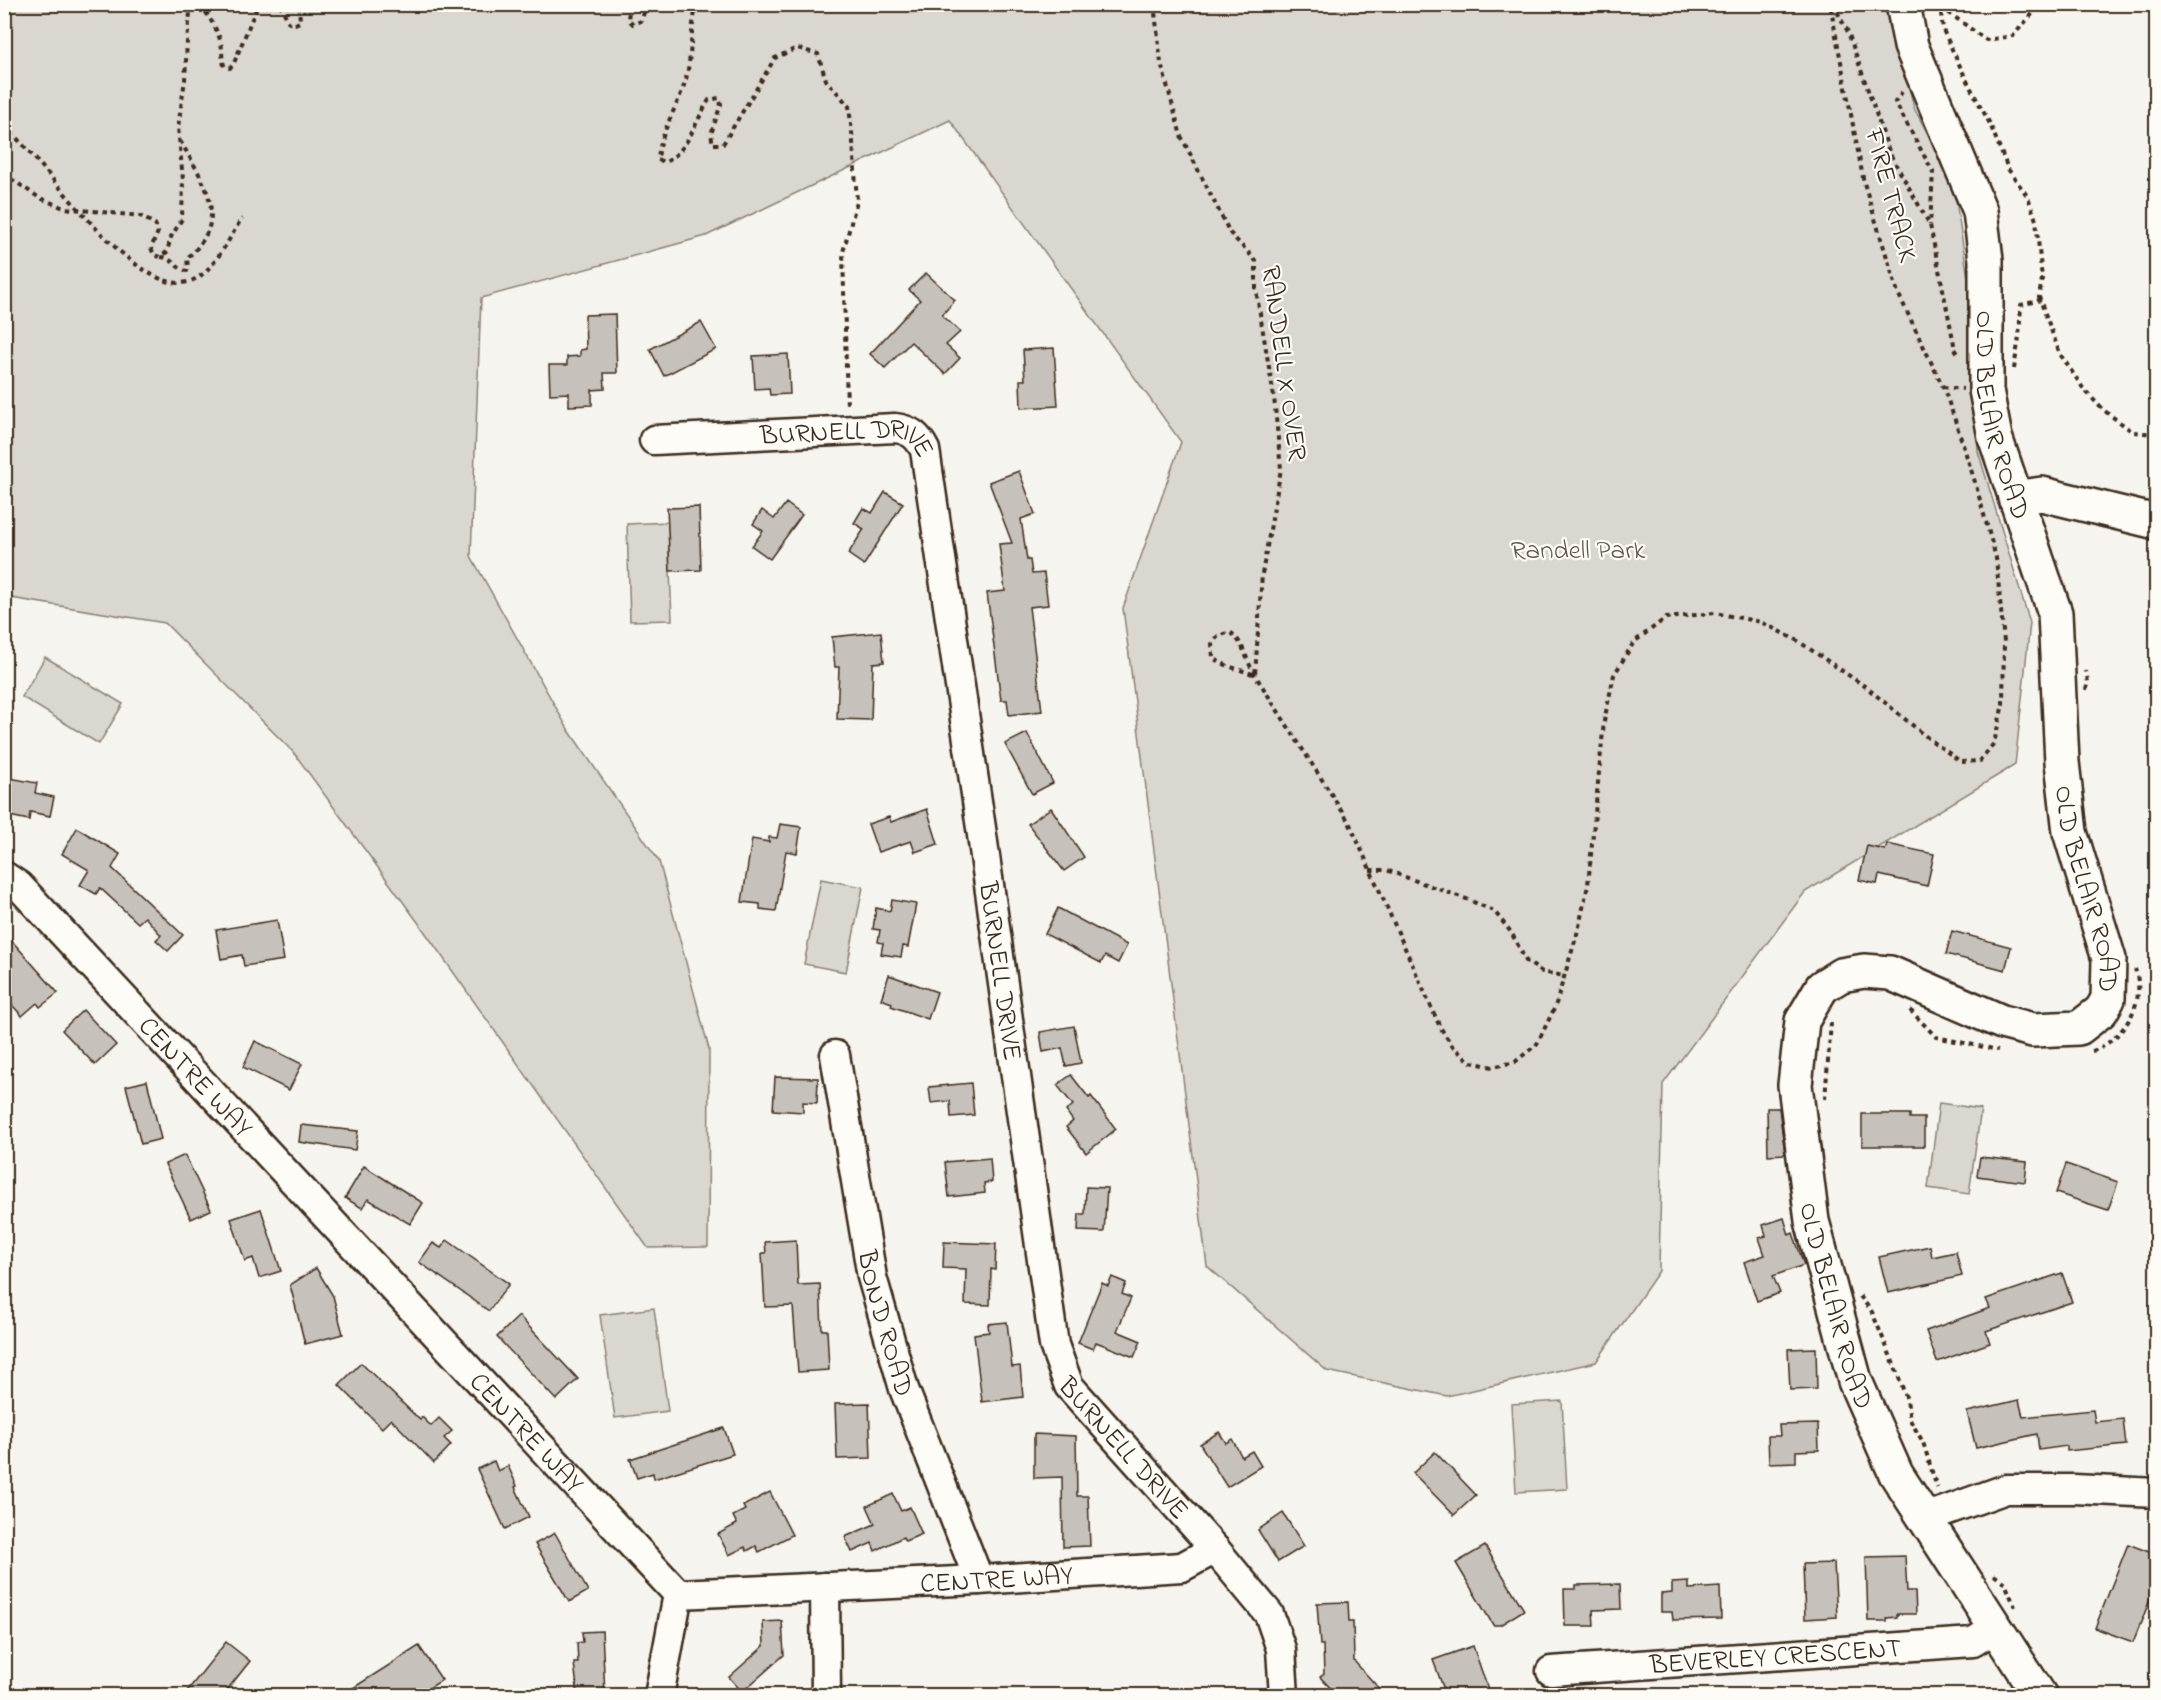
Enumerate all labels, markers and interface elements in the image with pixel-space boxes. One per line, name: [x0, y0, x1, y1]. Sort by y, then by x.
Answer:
street label: FIRE TRACK: [1853, 124, 1926, 268]
street label: RANDELL X OVER: [1250, 263, 1316, 464]
street label: OLD BELAIR ROAD: [1963, 311, 2039, 525]
street label: BURNELL DRIVE: [758, 410, 943, 465]
park label: Randell Park: [1511, 532, 1646, 571]
street label: OLD BELAIR ROAD: [2043, 783, 2126, 993]
street label: BURNELL DRIVE: [967, 878, 1031, 1063]
street label: CENTRE WAY: [128, 1009, 261, 1148]
street label: OLD BELAIR ROAD: [1788, 1201, 1882, 1416]
street label: BOND ROAD: [846, 1246, 922, 1401]
street label: CENTRE WAY: [459, 1364, 592, 1503]
street label: BURNELL DRIVE: [1047, 1368, 1197, 1529]
street label: CENTRE WAY: [919, 1557, 1075, 1605]
street label: BEVERLEY CRESCENT: [1647, 1630, 1903, 1686]

